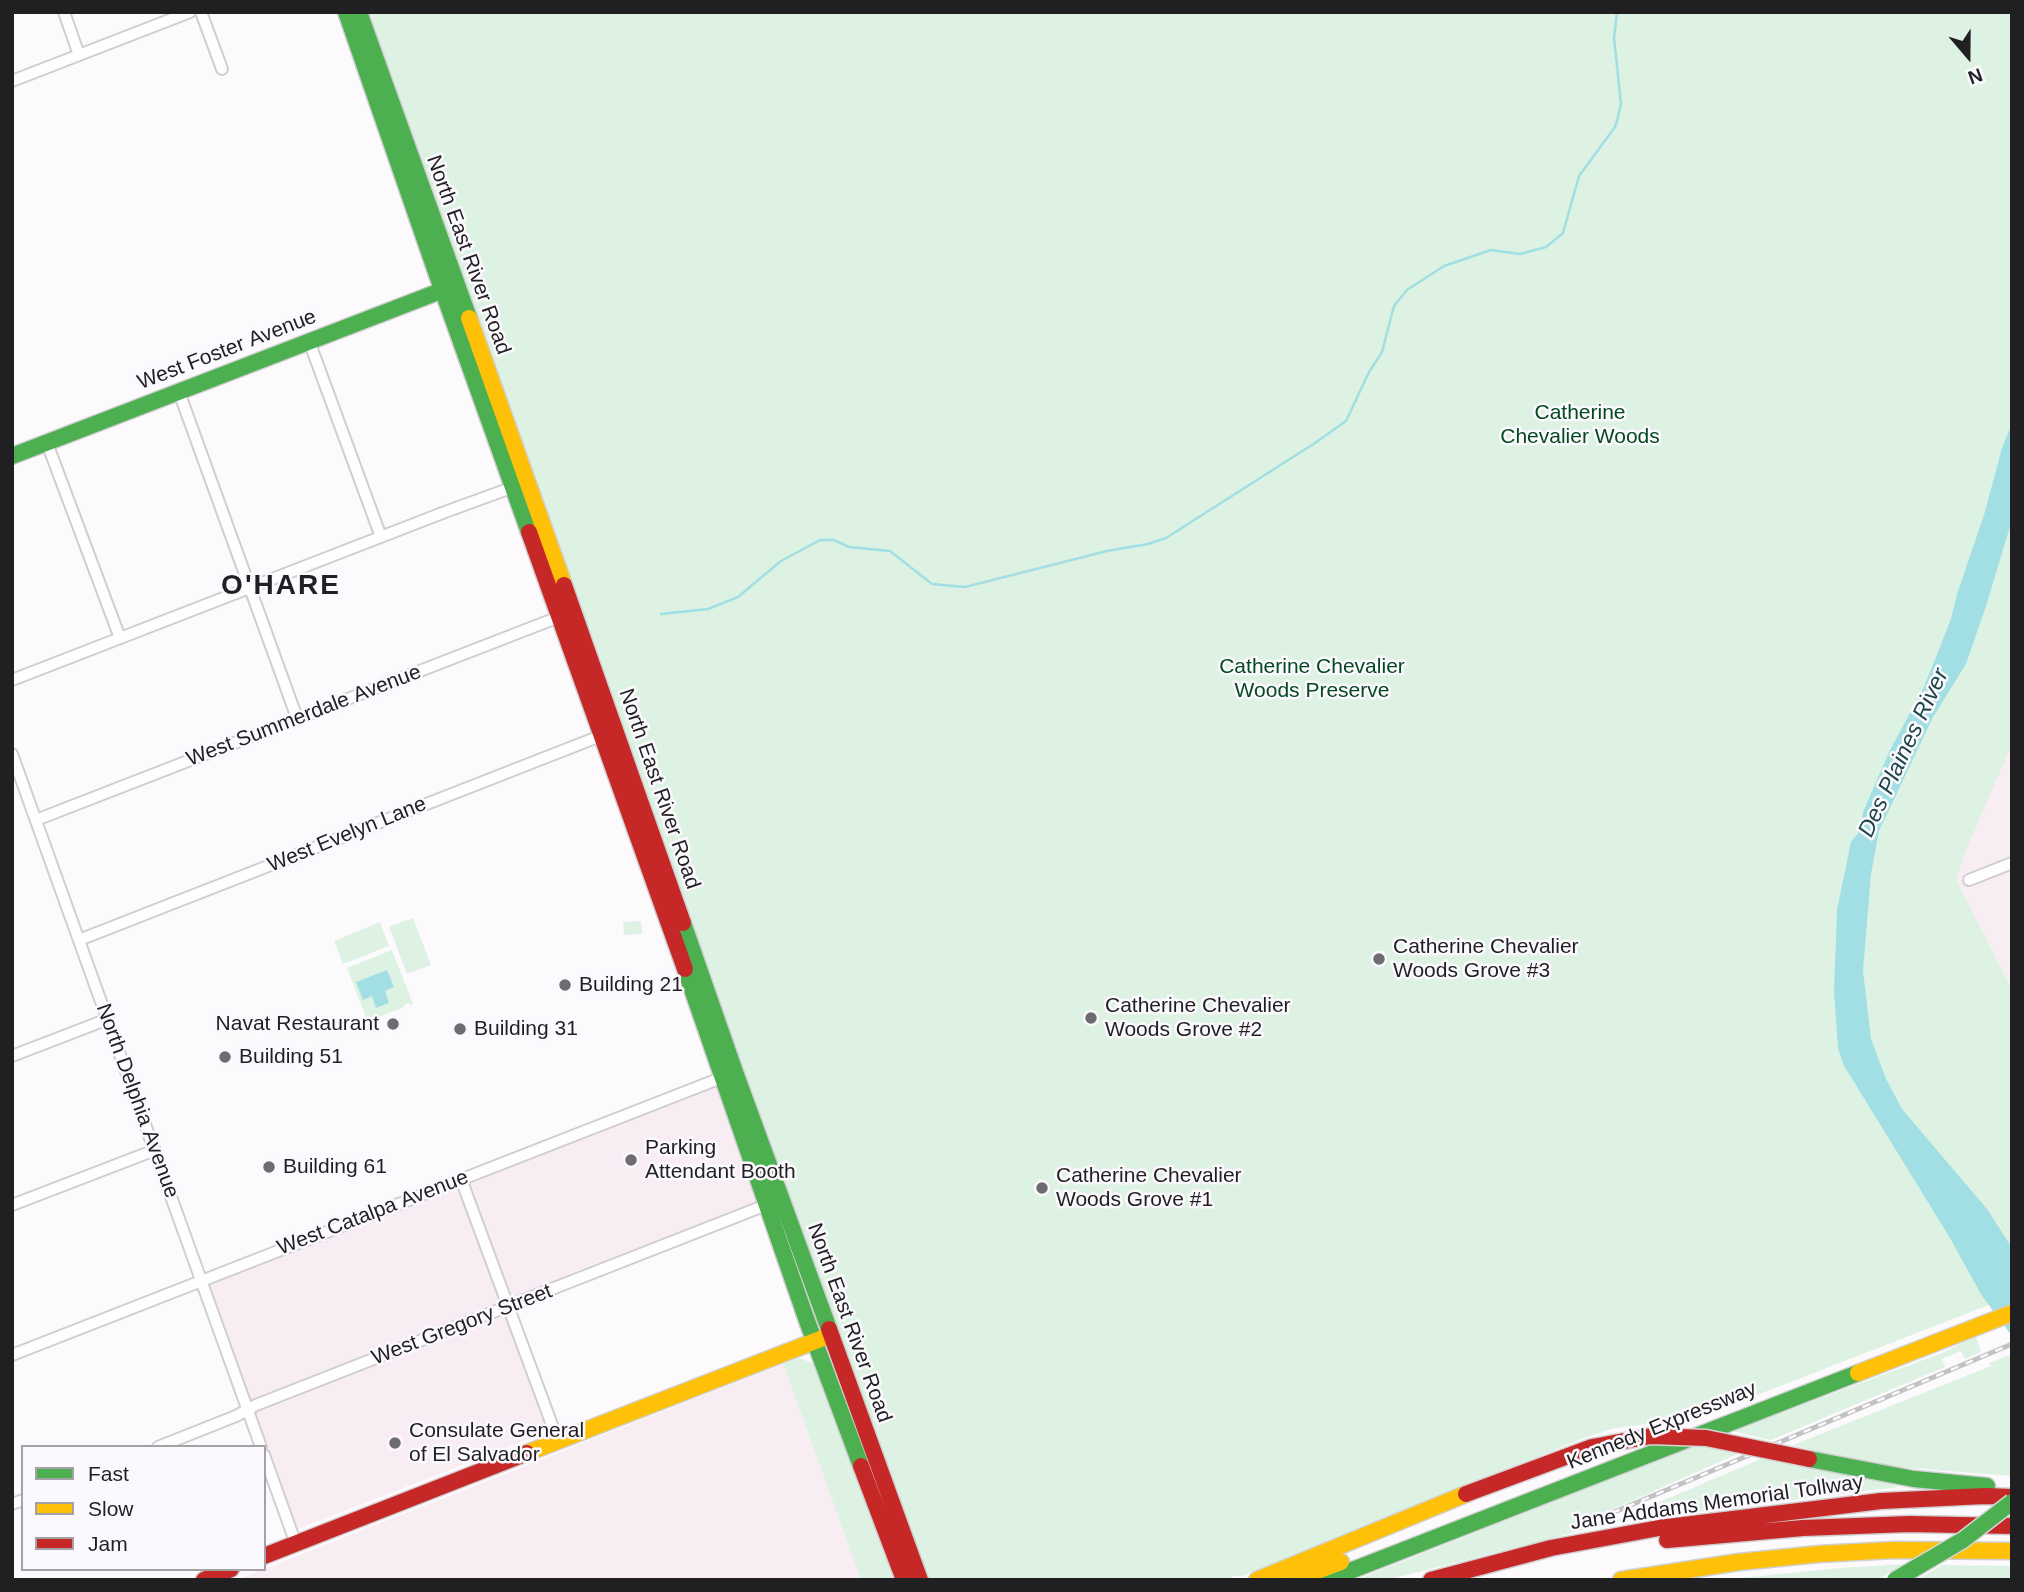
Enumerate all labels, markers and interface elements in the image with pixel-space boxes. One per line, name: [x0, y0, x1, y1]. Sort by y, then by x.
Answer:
north arrow: [1933, 21, 2003, 91]
text: N: [1965, 64, 1985, 88]
street label: North East River Road: [420, 152, 516, 358]
street label: West Foster Avenue: [134, 304, 320, 396]
park label: Catherine Chevalier Woods: [1500, 400, 1660, 450]
district label: O'HARE: [222, 569, 340, 603]
park label: Catherine Chevalier Woods Preserve: [1219, 654, 1405, 704]
street label: West Summerdale Avenue: [183, 660, 425, 772]
water label: Des Plaines River: [1853, 664, 1955, 842]
street label: North East River Road: [613, 686, 705, 892]
street label: West Evelyn Lane: [264, 792, 430, 878]
place label: Catherine Chevalier Woods Grove #3: [1393, 934, 1579, 984]
marker: Catherine Chevalier Woods Grove #3: [1371, 951, 1387, 967]
place label: Building 21: [579, 972, 683, 998]
marker: Building 21: [557, 977, 573, 993]
place label: Catherine Chevalier Woods Grove #2: [1105, 993, 1291, 1043]
street label: North Delphia Avenue: [90, 1000, 184, 1202]
marker: Catherine Chevalier Woods Grove #2: [1083, 1010, 1099, 1026]
place label: Navat Restaurant: [216, 1011, 379, 1037]
marker: Navat Restaurant: [385, 1016, 401, 1032]
place label: Building 31: [474, 1016, 578, 1042]
marker: Building 31: [452, 1021, 468, 1037]
place label: Building 51: [239, 1044, 343, 1070]
marker: Building 51: [217, 1049, 233, 1065]
place label: Parking Attendant Booth: [645, 1135, 796, 1185]
marker: Parking Attendant Booth: [623, 1152, 639, 1168]
place label: Building 61: [283, 1154, 387, 1180]
marker: Building 61: [261, 1159, 277, 1175]
place label: Catherine Chevalier Woods Grove #1: [1056, 1163, 1242, 1213]
street label: West Catalpa Avenue: [274, 1165, 472, 1261]
marker: Catherine Chevalier Woods Grove #1: [1034, 1180, 1050, 1196]
street label: North East River Road: [801, 1220, 897, 1426]
street label: West Gregory Street: [368, 1279, 556, 1371]
street label: Kennedy Expressway: [1564, 1376, 1760, 1476]
place label: Consulate General of El Salvador: [409, 1418, 584, 1468]
marker: Consulate General of El Salvador: [387, 1435, 403, 1451]
legend: [21, 1445, 266, 1571]
text: Fast: [88, 1462, 129, 1485]
street label: Jane Addams Memorial Tollway: [1569, 1470, 1865, 1536]
text: Slow: [88, 1497, 134, 1520]
text: Jam: [88, 1532, 128, 1555]

